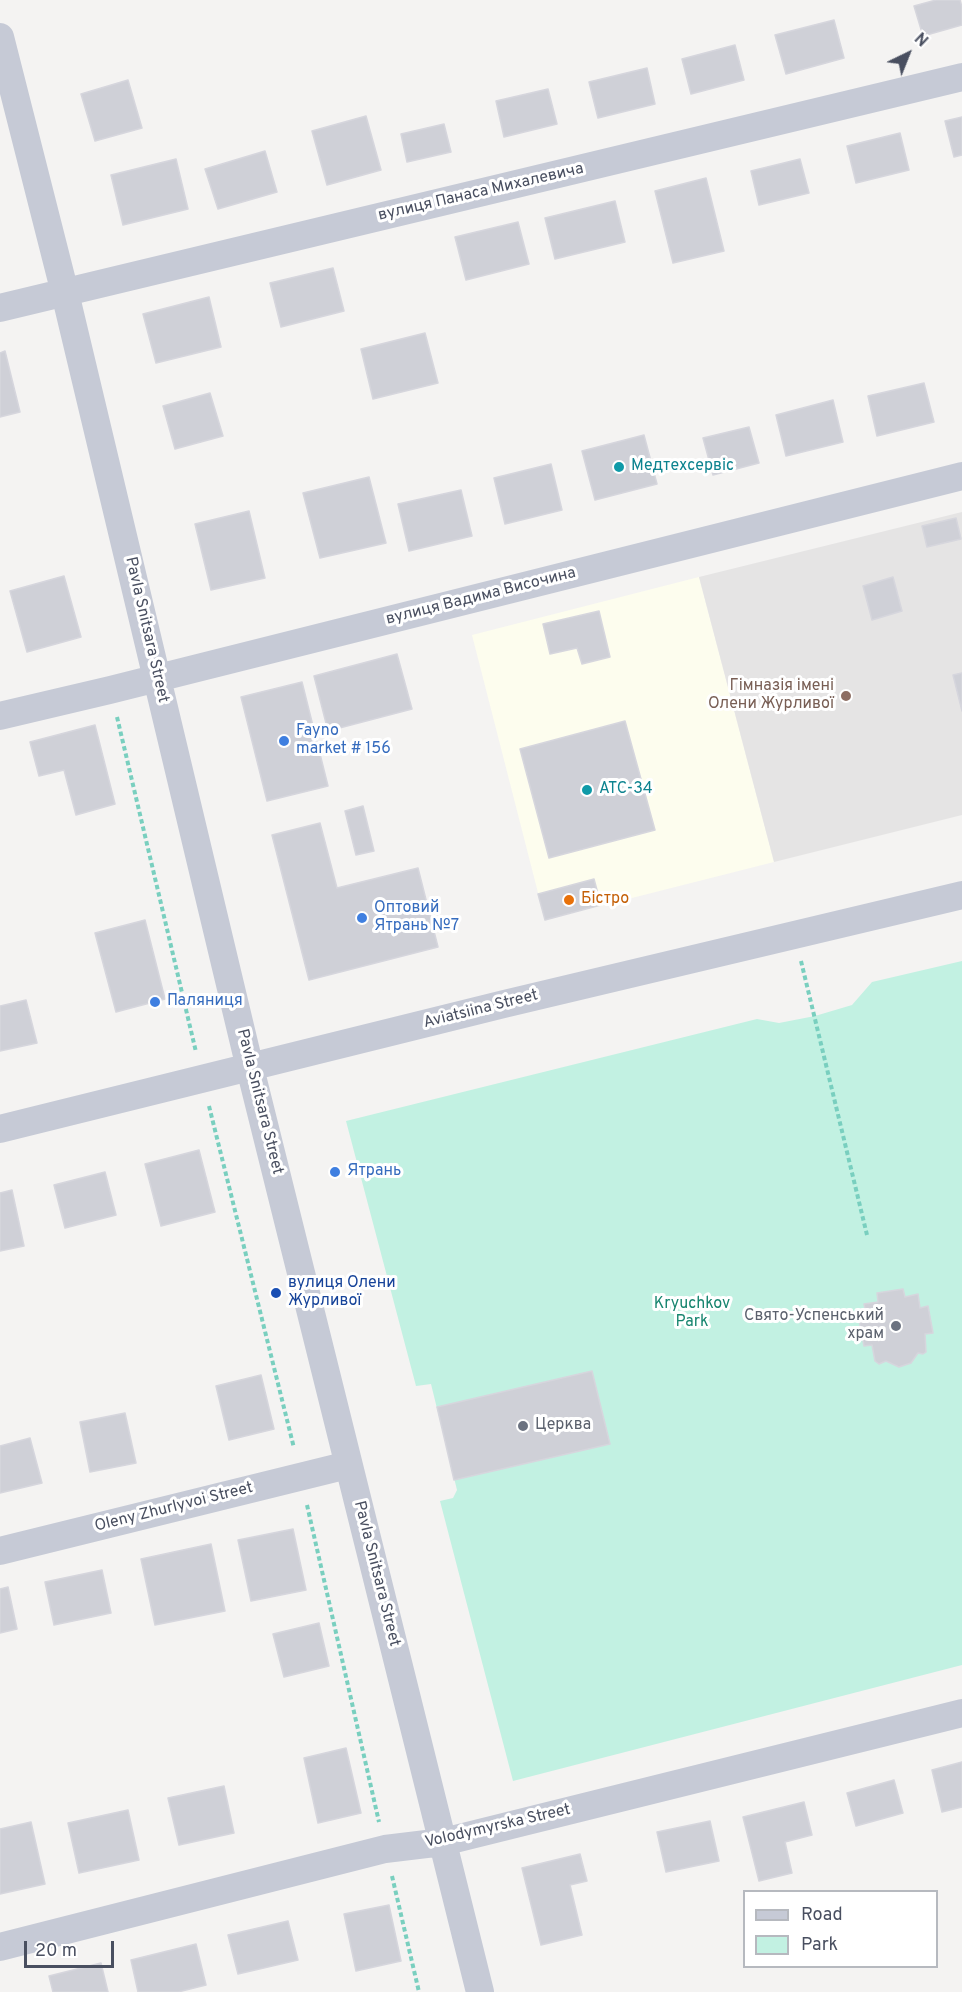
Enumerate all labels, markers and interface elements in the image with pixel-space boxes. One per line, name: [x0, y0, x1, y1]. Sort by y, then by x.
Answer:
north arrow: [878, 24, 938, 84]
text: N: [909, 30, 931, 52]
street label: вулиця Панаса Михалевича: [376, 160, 586, 226]
place label: Медтехсервіс: [631, 457, 734, 477]
marker: Медтехсервіс: [612, 460, 626, 474]
street label: Pavla Snitsara Street: [120, 555, 172, 705]
street label: вулиця Вадима Височина: [384, 564, 578, 630]
place label: Гімназія імені Олени Журливої: [708, 677, 834, 715]
marker: Гімназія імені Олени Журливої: [839, 689, 853, 703]
place label: Fayno market # 156: [296, 722, 391, 760]
marker: Fayno market # 156: [277, 734, 291, 748]
place label: АТС-34: [599, 780, 653, 800]
marker: АТС-34: [580, 783, 594, 797]
place label: Бістро: [581, 890, 629, 910]
marker: Бістро: [562, 893, 576, 907]
place label: Оптовий Ятрань №7: [374, 899, 459, 937]
marker: Оптовий Ятрань №7: [355, 911, 369, 925]
street label: Aviatsiina Street: [422, 986, 540, 1034]
place label: Паляниця: [167, 992, 243, 1012]
marker: Паляниця: [148, 995, 162, 1009]
street label: Pavla Snitsara Street: [232, 1027, 286, 1177]
place label: Ятрань: [347, 1162, 401, 1182]
marker: Ятрань: [328, 1165, 342, 1179]
place label: вулиця Олени Журливої: [288, 1274, 396, 1312]
marker: вулиця Олени Журливої: [269, 1286, 283, 1300]
park label: Kryuchkov Park: [654, 1295, 730, 1333]
place label: Свято-Успенський храм: [744, 1307, 884, 1345]
marker: Свято-Успенський храм: [889, 1319, 903, 1333]
place label: Церква: [535, 1416, 591, 1436]
marker: Церква: [516, 1419, 530, 1433]
street label: Oleny Zhurlyvoi Street: [93, 1479, 255, 1537]
street label: Pavla Snitsara Street: [349, 1499, 403, 1649]
street label: Volodymyrska Street: [423, 1801, 573, 1853]
legend: [743, 1890, 938, 1968]
text: Road: [801, 1904, 843, 1927]
scale bar: [27, 1929, 117, 1967]
text: Park: [801, 1934, 838, 1957]
text: 20 m: [35, 1940, 77, 1963]

